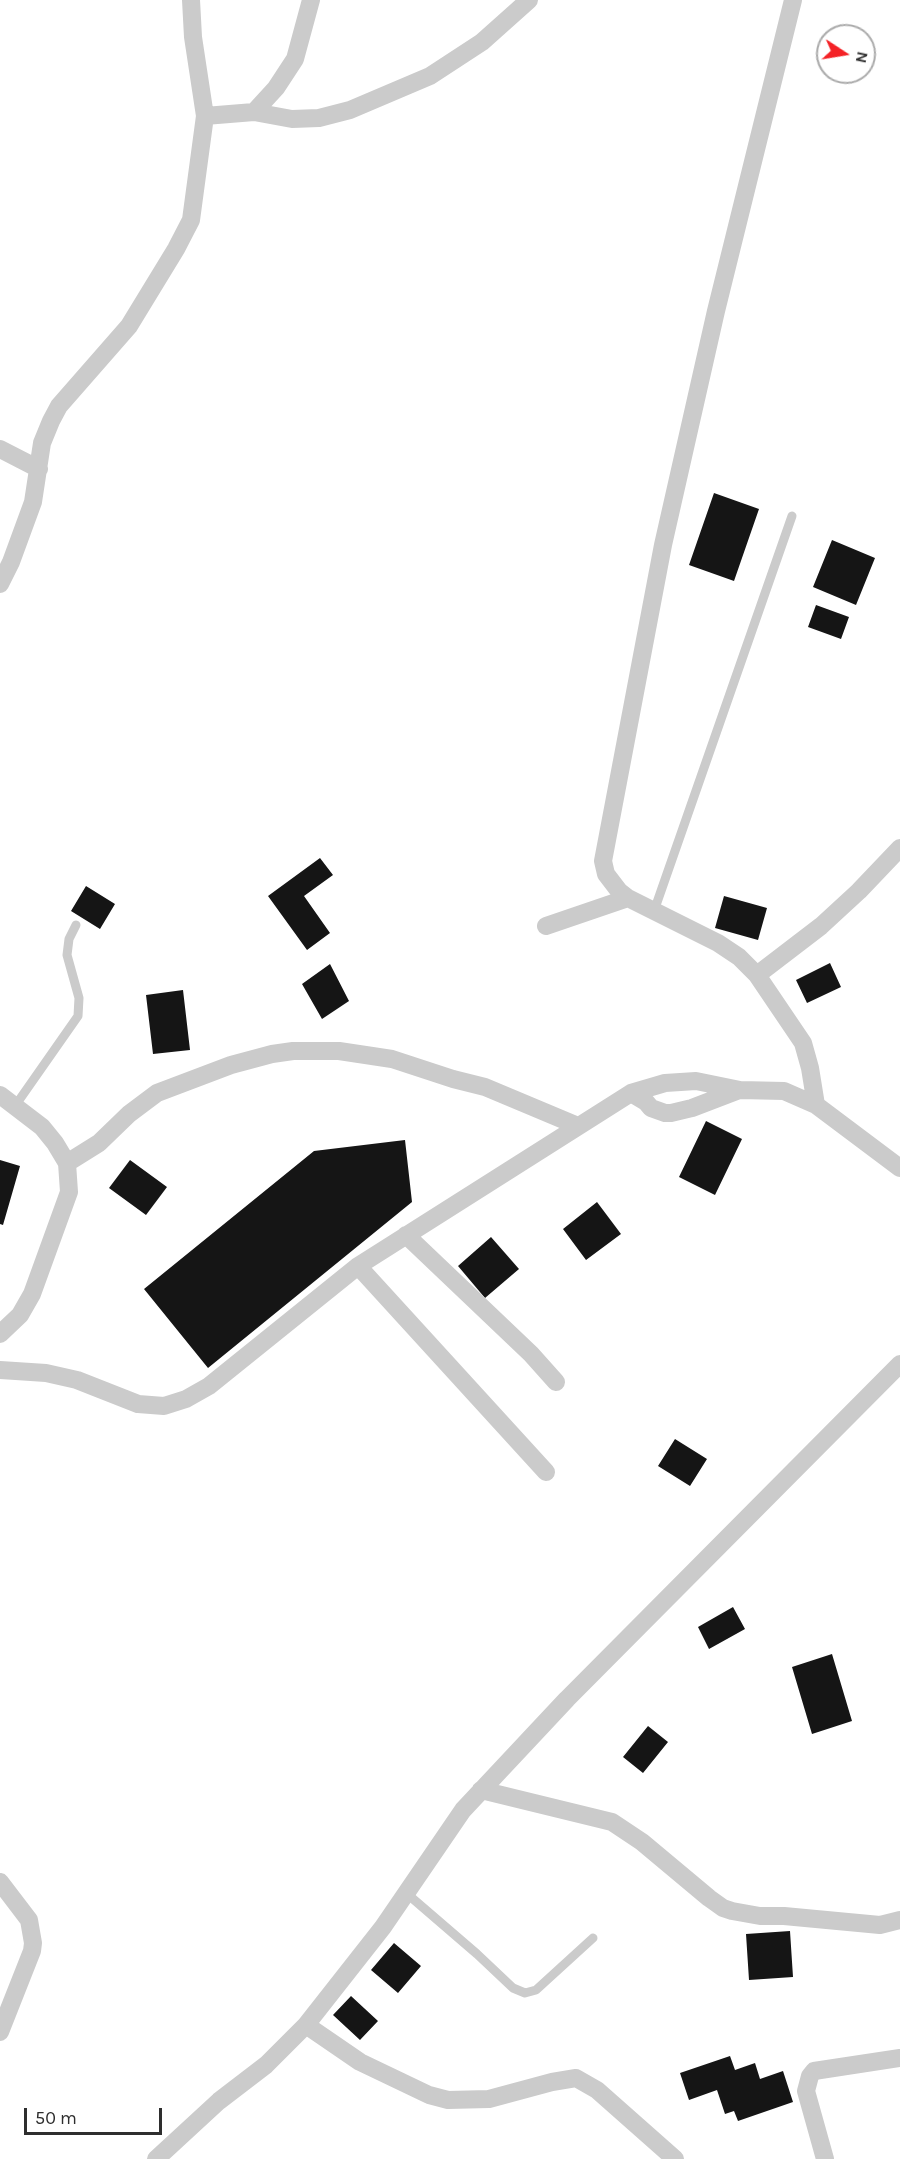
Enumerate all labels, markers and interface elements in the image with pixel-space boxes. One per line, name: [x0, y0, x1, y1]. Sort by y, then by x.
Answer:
north arrow: [816, 24, 876, 84]
text: N: [852, 50, 873, 65]
scale bar: [27, 2096, 165, 2134]
text: 50 m: [35, 2107, 77, 2129]

